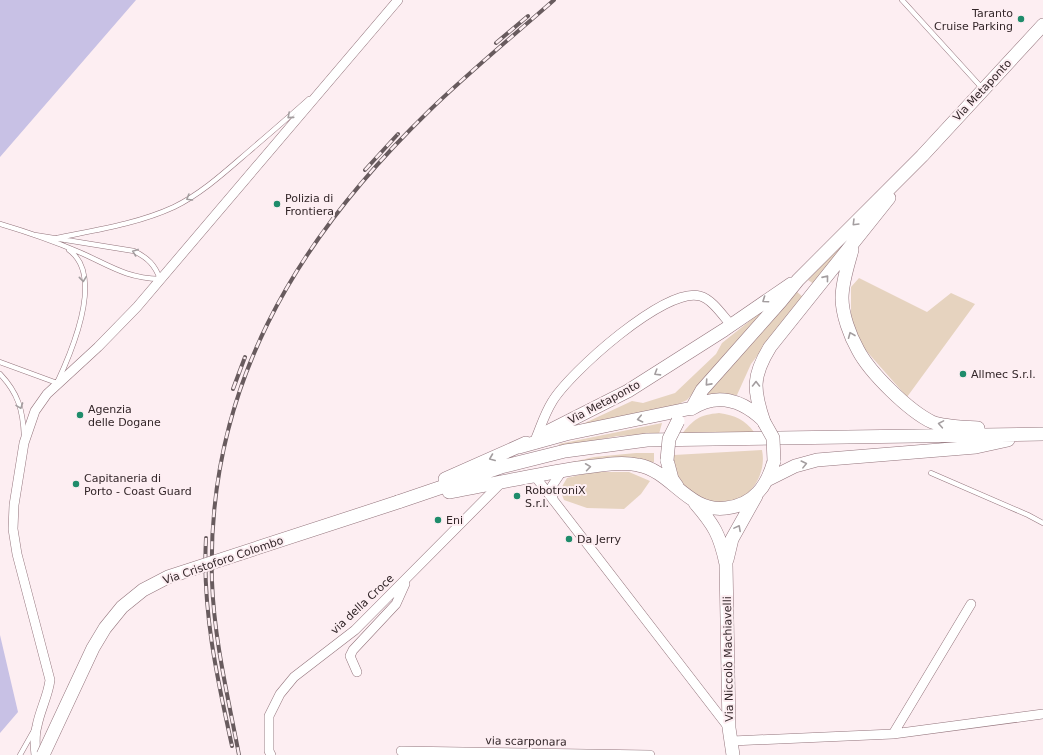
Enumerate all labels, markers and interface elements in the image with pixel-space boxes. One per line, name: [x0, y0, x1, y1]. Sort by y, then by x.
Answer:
place label: Taranto Cruise Parking: [934, 7, 1013, 33]
marker: Taranto Cruise Parking: [1016, 14, 1026, 24]
street label: Via Metaponto: [950, 57, 1014, 124]
one-way arrow: [287, 111, 295, 118]
place label: Polizia di Frontiera: [285, 192, 334, 218]
one-way arrow: [186, 193, 193, 200]
marker: Polizia di Frontiera: [272, 199, 282, 209]
one-way arrow: [852, 218, 860, 226]
one-way arrow: [131, 248, 138, 256]
one-way arrow: [822, 275, 829, 282]
one-way arrow: [78, 276, 87, 282]
one-way arrow: [762, 296, 769, 303]
one-way arrow: [848, 331, 856, 338]
one-way arrow: [654, 368, 661, 376]
place label: Allmec S.r.l.: [971, 368, 1036, 381]
marker: Allmec S.r.l.: [958, 369, 968, 379]
street label: Via Metaponto: [566, 378, 643, 427]
one-way arrow: [705, 378, 713, 386]
one-way arrow: [752, 381, 760, 387]
one-way arrow: [15, 402, 24, 409]
place label: Agenzia delle Dogane: [88, 403, 161, 429]
marker: Agenzia delle Dogane: [75, 410, 85, 420]
one-way arrow: [637, 414, 644, 422]
one-way arrow: [938, 420, 944, 428]
one-way arrow: [488, 453, 495, 461]
one-way arrow: [801, 460, 808, 468]
one-way arrow: [585, 463, 591, 472]
place label: Capitaneria di Porto - Coast Guard: [84, 472, 192, 498]
marker: Capitaneria di Porto - Coast Guard: [71, 479, 81, 489]
place label: RobotroniX S.r.l.: [525, 484, 586, 510]
marker: RobotroniX S.r.l.: [512, 491, 522, 501]
place label: Eni: [446, 514, 463, 527]
marker: Eni: [433, 515, 443, 525]
one-way arrow: [733, 525, 741, 532]
place label: Da Jerry: [577, 533, 622, 546]
street label: Via Cristoforo Colombo: [161, 534, 285, 587]
marker: Da Jerry: [564, 534, 574, 544]
street label: via della Croce: [328, 572, 397, 637]
street label: Via Niccolò Machiavelli: [721, 596, 736, 722]
street label: via scarponara: [485, 734, 567, 749]

